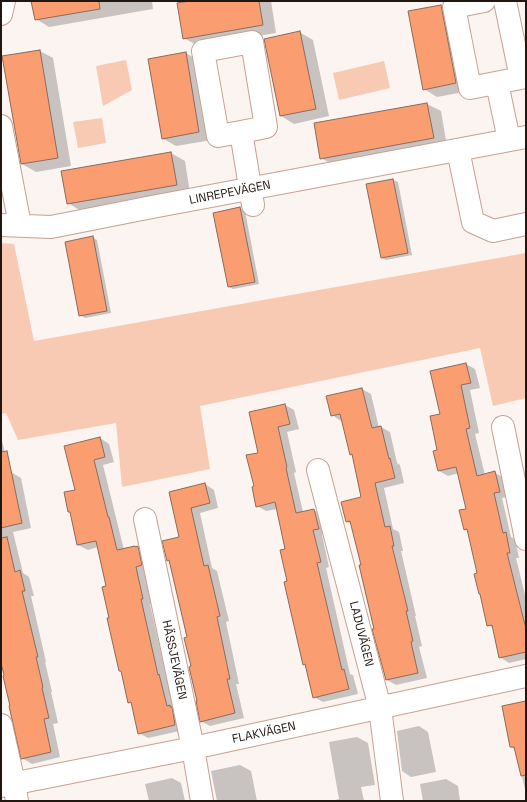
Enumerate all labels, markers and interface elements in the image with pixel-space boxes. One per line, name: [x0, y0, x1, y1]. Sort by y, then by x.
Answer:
street label: LINREPEVÄGEN: [188, 178, 272, 208]
street label: LADUVÄGEN: [346, 600, 376, 668]
street label: HÄSSJEVÄGEN: [159, 619, 189, 701]
street label: FLAKVÄGEN: [231, 719, 297, 747]

